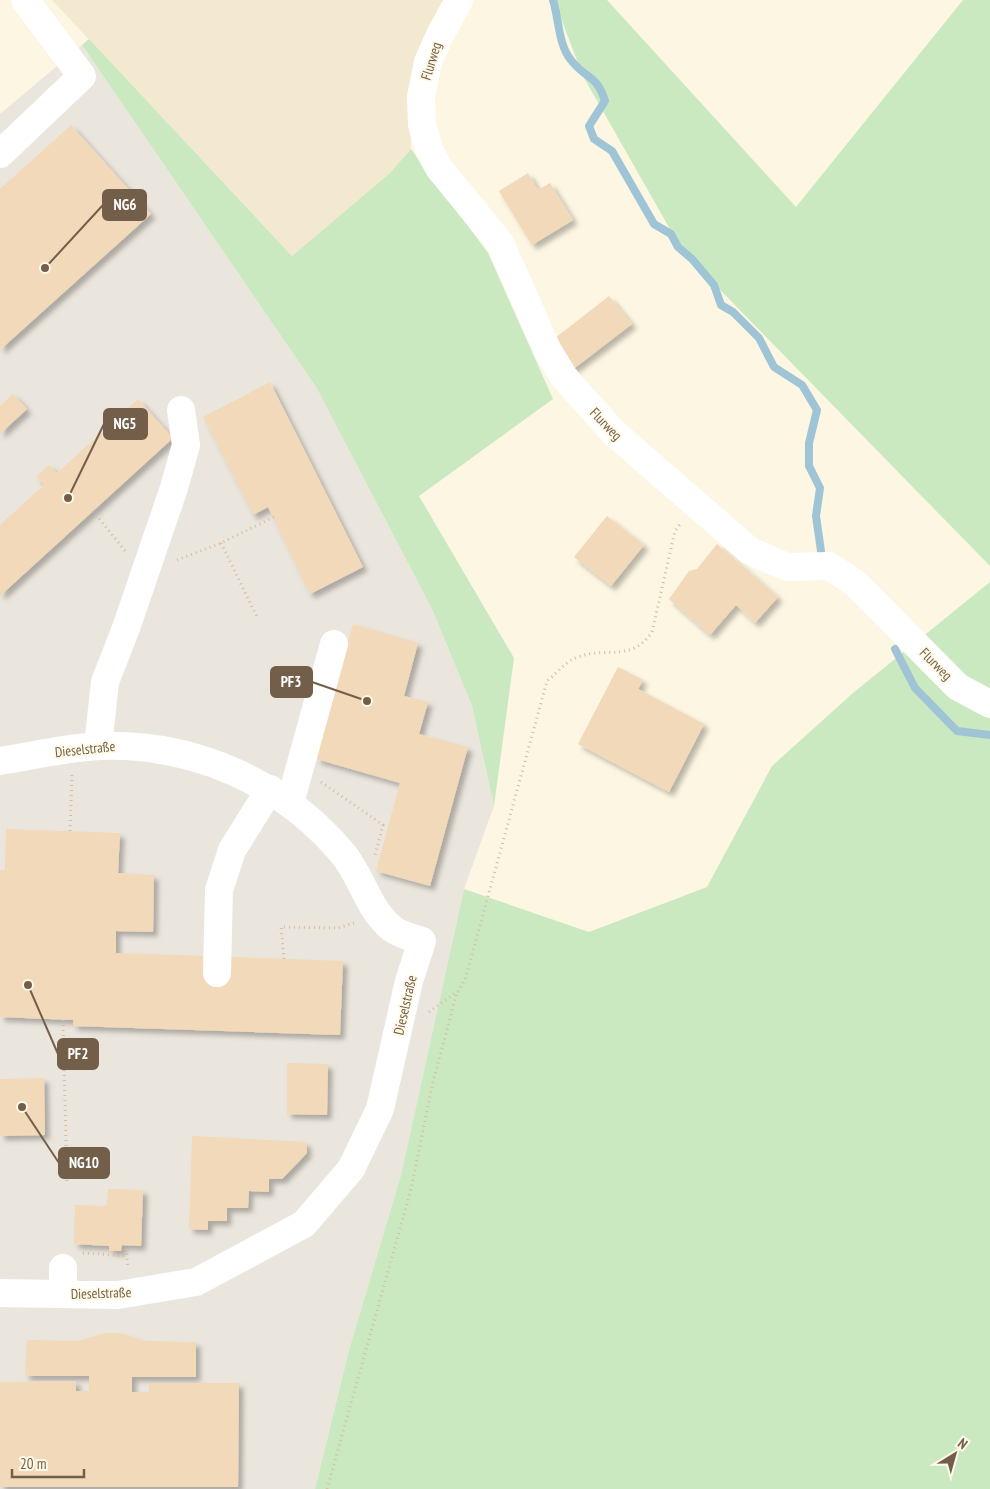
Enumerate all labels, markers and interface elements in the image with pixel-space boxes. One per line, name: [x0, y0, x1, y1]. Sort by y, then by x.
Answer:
street label: Flurweg: [417, 40, 445, 82]
callout: NG6: [103, 190, 146, 220]
text: NG6: [114, 195, 136, 214]
street label: Flurweg: [586, 404, 626, 444]
callout: NG5: [104, 409, 147, 439]
text: NG5: [114, 414, 136, 433]
street label: Flurweg: [916, 644, 956, 684]
callout: PF3: [271, 667, 312, 697]
text: PF3: [281, 672, 301, 691]
street label: Dieselstraße: [54, 737, 116, 761]
street label: Dieselstraße: [389, 973, 421, 1037]
callout: PF2: [58, 1039, 98, 1069]
text: PF2: [68, 1044, 88, 1063]
callout: NG10: [59, 1148, 109, 1178]
text: NG10: [69, 1153, 99, 1172]
street label: Dieselstraße: [70, 1283, 132, 1303]
north arrow: [930, 1429, 980, 1479]
text: N: [954, 1434, 971, 1453]
scale bar: [12, 1446, 85, 1478]
text: 20 m: [20, 1454, 46, 1473]

